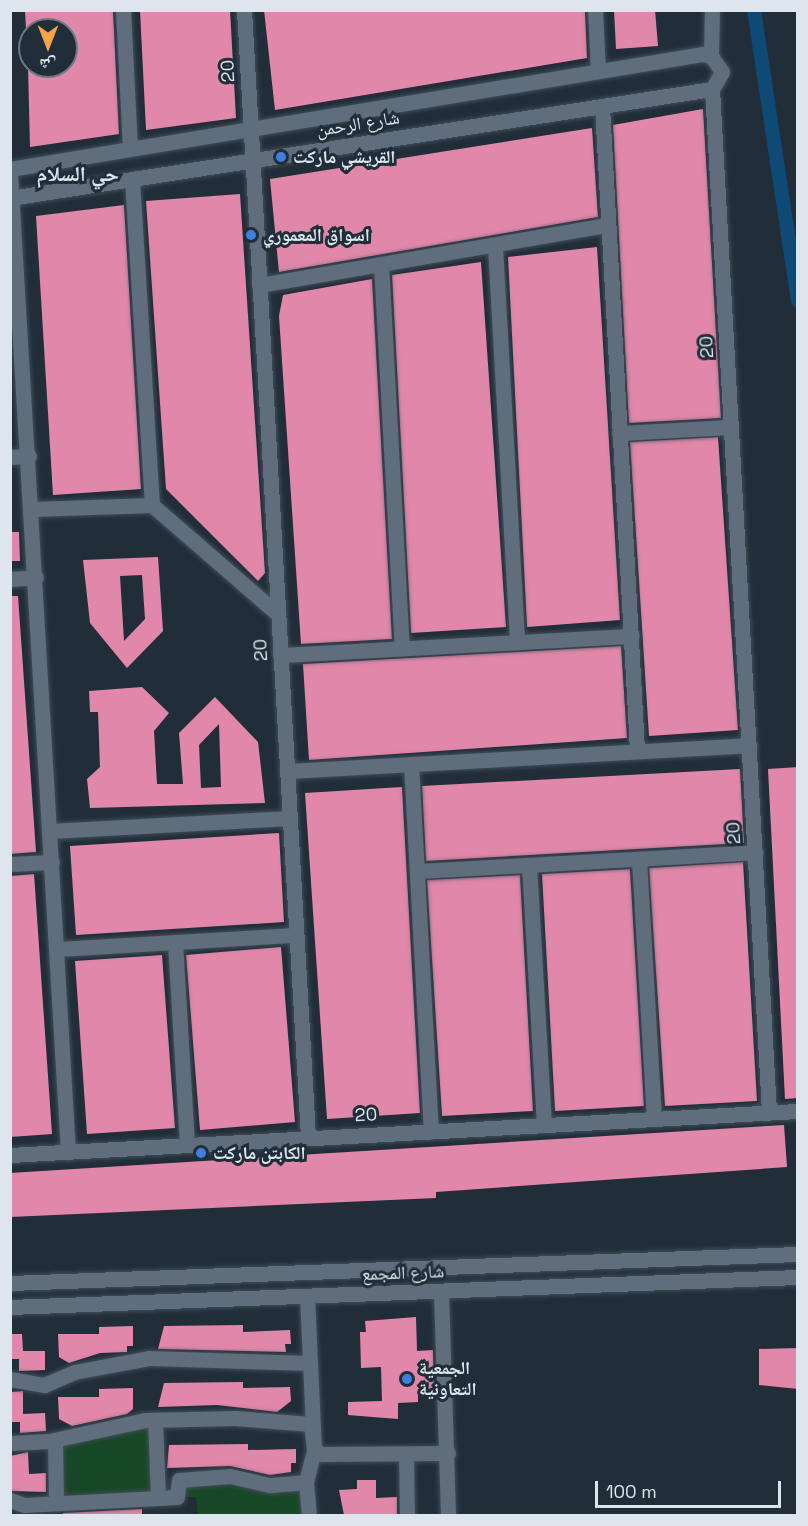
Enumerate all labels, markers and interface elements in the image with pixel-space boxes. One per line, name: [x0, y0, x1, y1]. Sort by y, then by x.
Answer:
north arrow: [18, 18, 78, 78]
text: ش: [40, 54, 57, 75]
street label: 20: [217, 59, 239, 83]
street label: شارع الرحمن: [315, 107, 401, 141]
place label: القريشي ماركت: [293, 146, 395, 168]
marker: القريشي ماركت: [274, 150, 288, 164]
district label: حي السلام: [37, 161, 119, 187]
place label: اسواق المعموري: [263, 224, 370, 246]
marker: اسواق المعموري: [244, 228, 258, 242]
street label: 20: [696, 335, 718, 359]
street label: 20: [250, 638, 272, 662]
street label: 20: [723, 821, 745, 845]
street label: 20: [354, 1104, 378, 1126]
place label: الكابتن ماركت: [213, 1142, 306, 1164]
marker: الكابتن ماركت: [194, 1146, 208, 1160]
street label: شارع المجمع: [361, 1261, 445, 1285]
place label: الجمعية التعاونية: [419, 1358, 477, 1400]
marker: الجمعية التعاونية: [400, 1372, 414, 1386]
scale bar: [598, 1469, 784, 1507]
text: 100 m: [606, 1480, 657, 1503]

